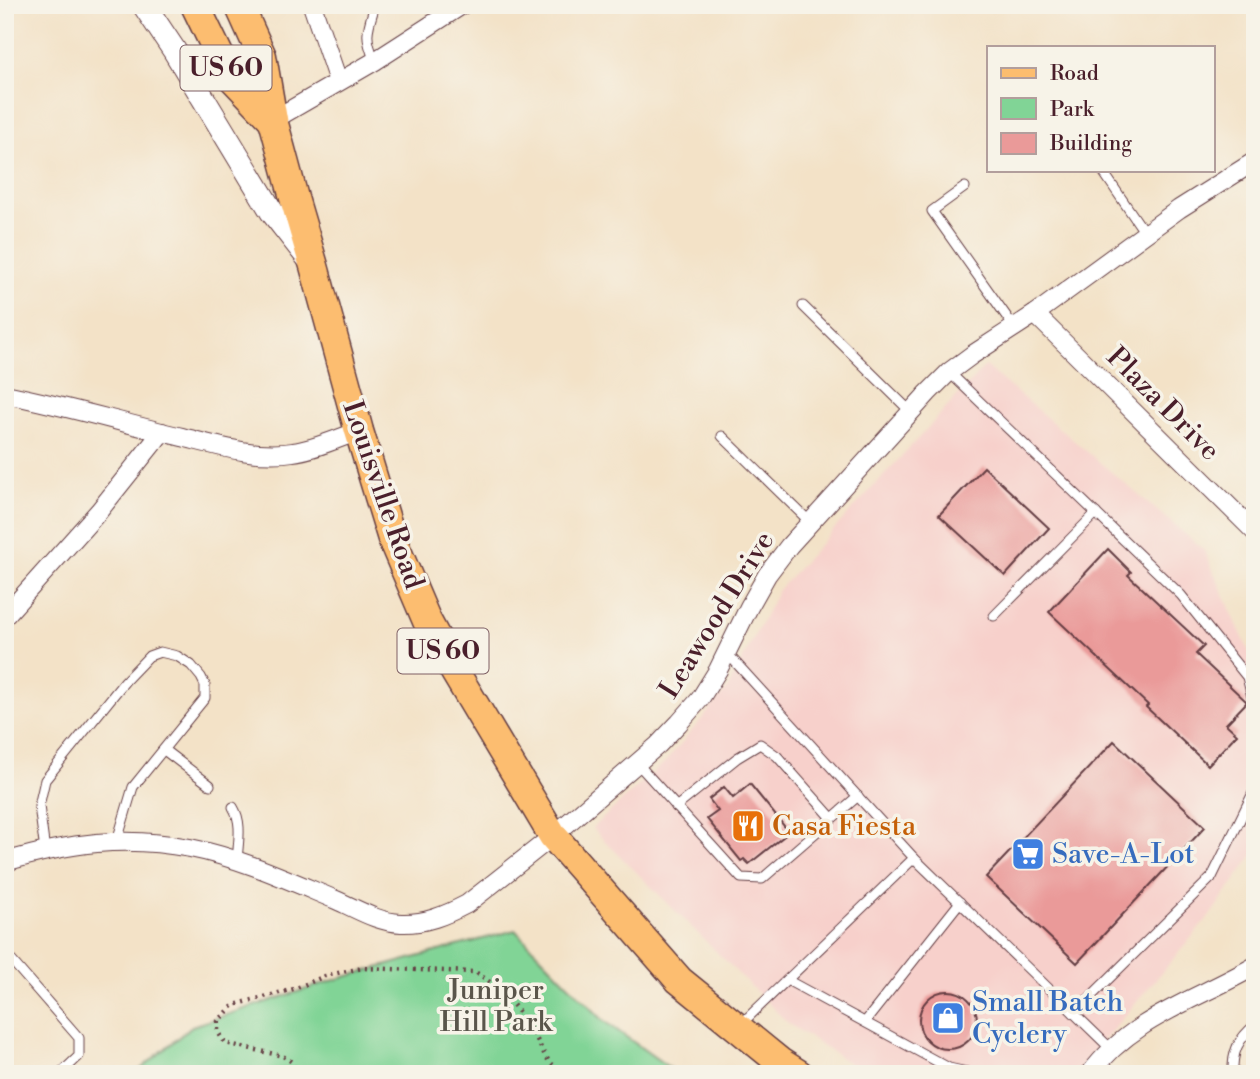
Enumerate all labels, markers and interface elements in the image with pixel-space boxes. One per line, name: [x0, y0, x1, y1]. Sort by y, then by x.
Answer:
road number: US 60: [180, 45, 272, 90]
legend: [987, 46, 1214, 172]
text: Road: [1050, 61, 1099, 87]
text: Park: [1050, 97, 1095, 123]
text: Building: [1049, 131, 1132, 157]
street label: Plaza Drive: [1099, 340, 1227, 468]
street label: Louisville Road: [334, 396, 432, 594]
street label: Leawood Drive: [652, 525, 782, 705]
road number: US 60: [398, 628, 488, 674]
restaurant icon: Casa Fiesta: [729, 807, 767, 845]
place label: Casa Fiesta: [772, 809, 917, 844]
supermarket icon: Save-A-Lot: [1009, 835, 1047, 873]
place label: Save-A-Lot: [1052, 837, 1194, 872]
park label: Juniper Hill Park: [440, 973, 554, 1040]
place label: Small Batch Cyclery: [972, 985, 1123, 1052]
shop icon: Small Batch Cyclery: [929, 999, 967, 1037]

